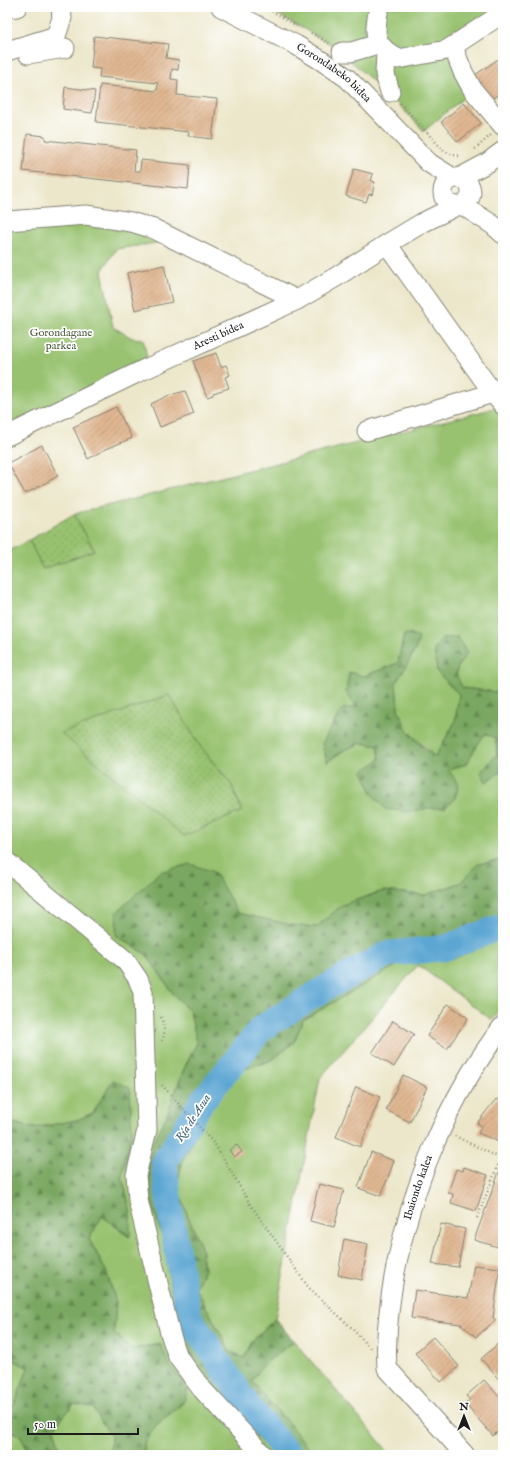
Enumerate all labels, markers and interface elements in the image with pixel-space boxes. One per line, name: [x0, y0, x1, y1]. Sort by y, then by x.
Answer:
street label: Gorondabeko bidea: [294, 40, 374, 106]
street label: Aresti bidea: [190, 318, 246, 354]
park label: Gorondagane parkea: [30, 326, 92, 353]
water label: Ría de Asua: [172, 1091, 214, 1145]
street label: Ibaiondo kalea: [401, 1153, 436, 1222]
north arrow: [444, 1396, 484, 1436]
text: N: [458, 1400, 469, 1414]
scale bar: [28, 1410, 138, 1436]
text: 50 m: [34, 1417, 56, 1432]

